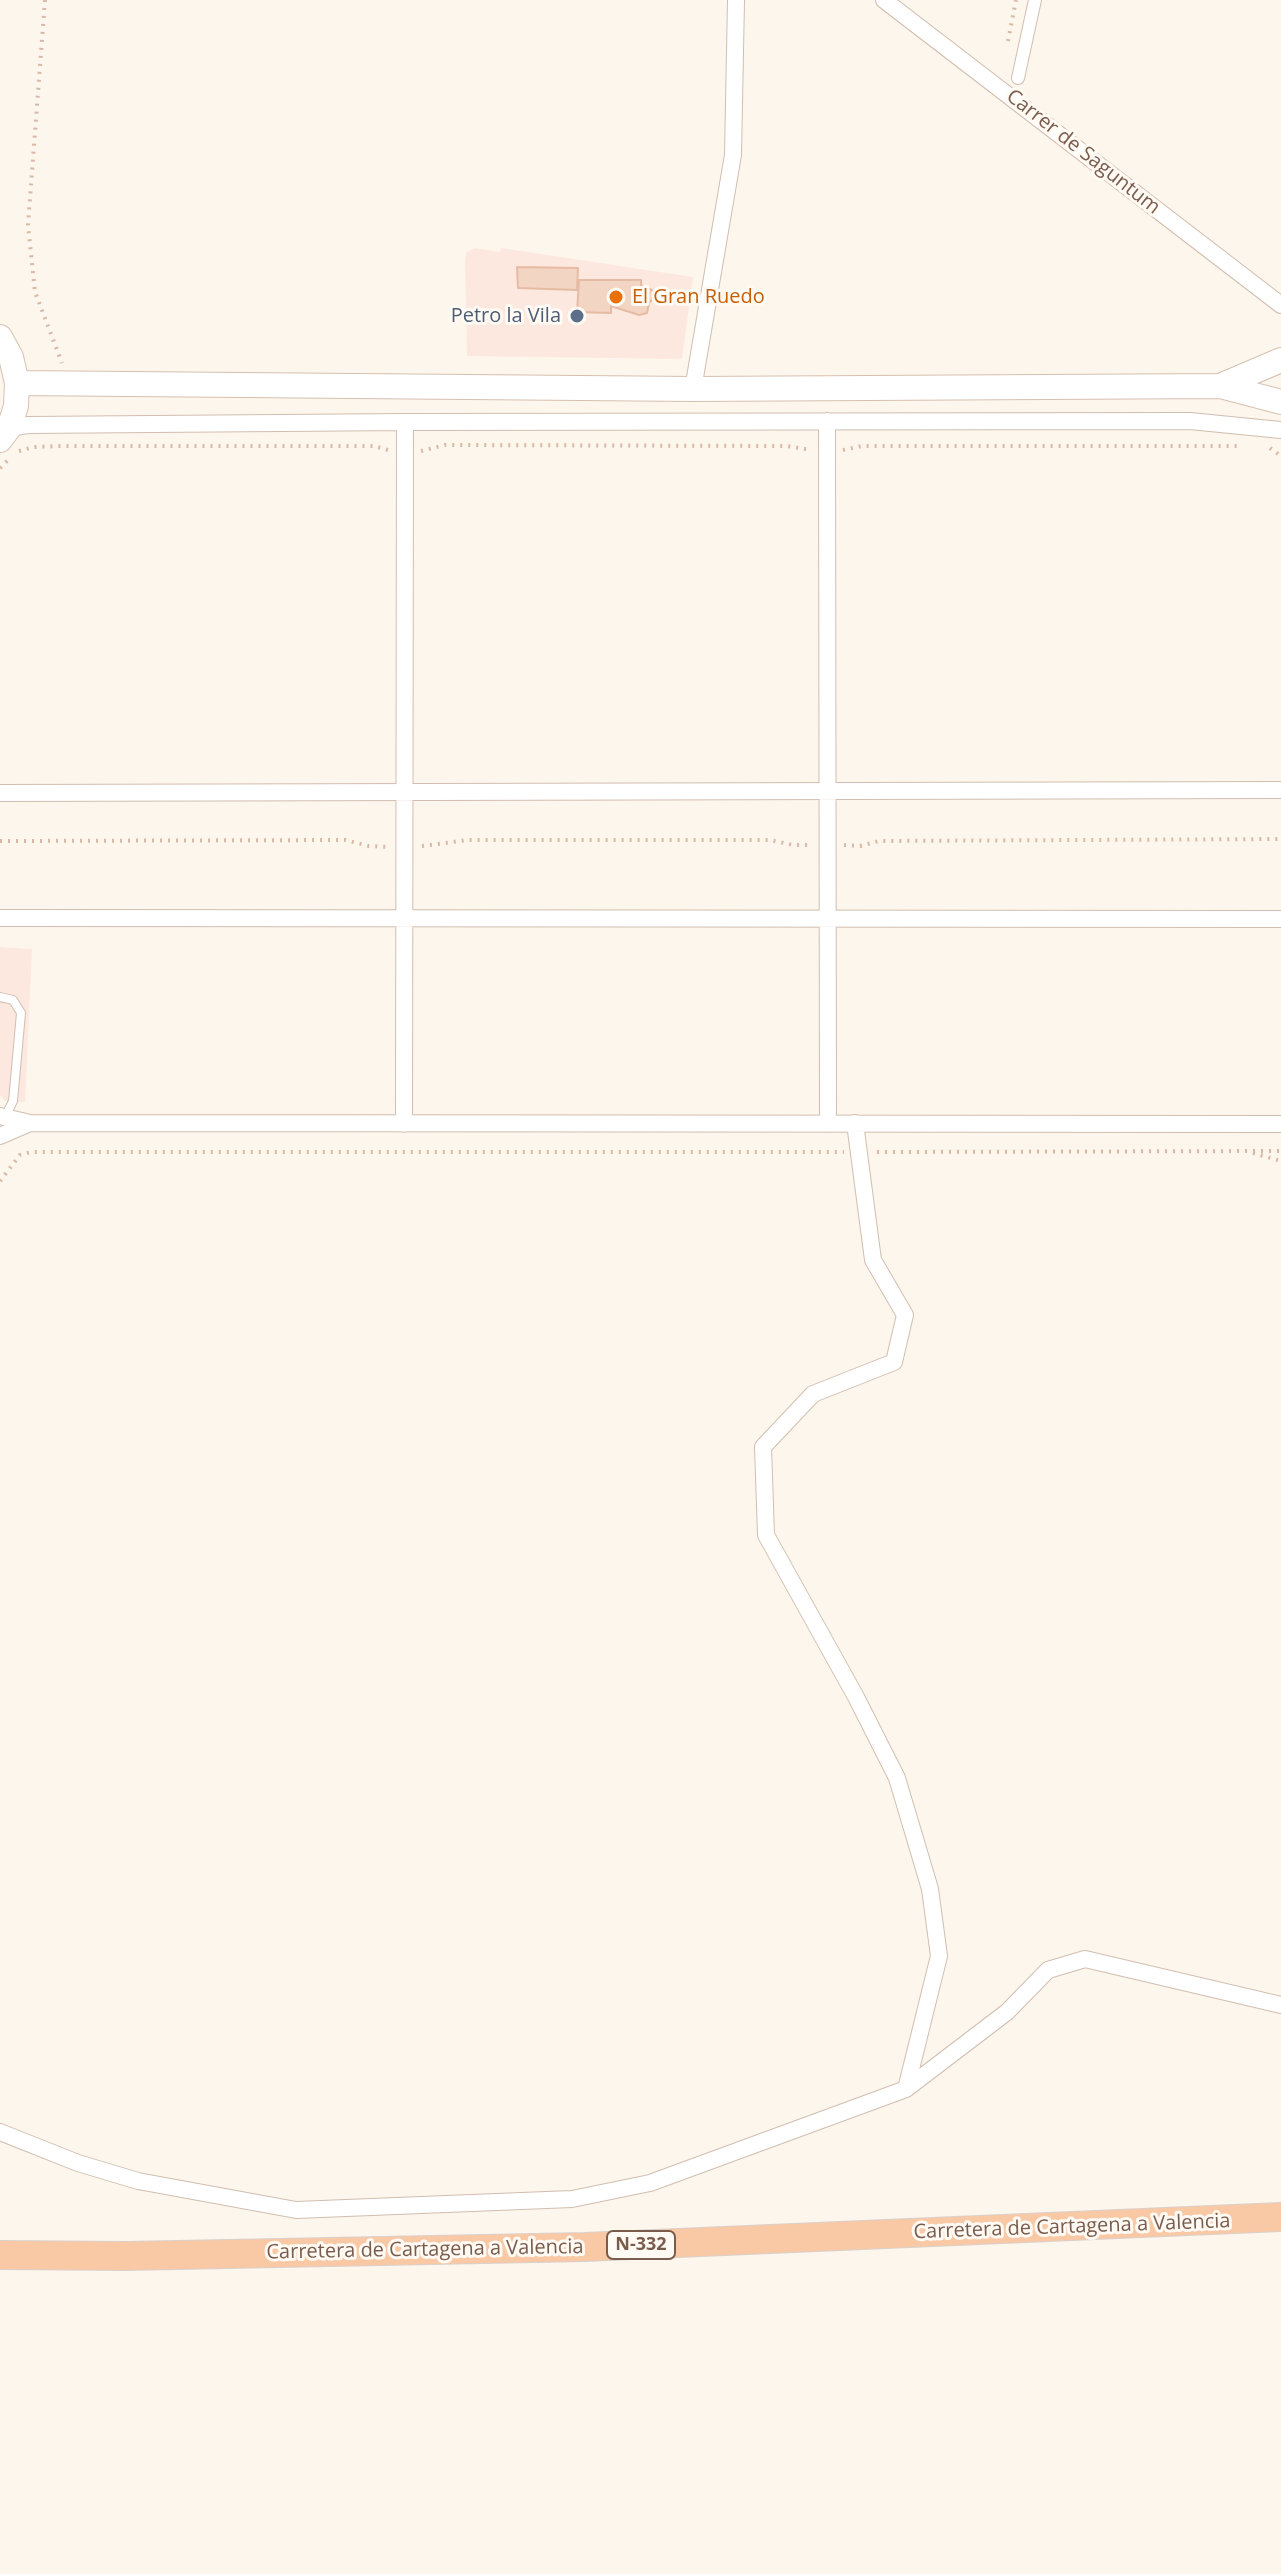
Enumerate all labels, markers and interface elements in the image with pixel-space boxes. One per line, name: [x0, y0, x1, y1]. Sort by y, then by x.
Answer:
street label: Carrer de Saguntum: [1001, 84, 1165, 220]
place label: El Gran Ruedo: [632, 285, 765, 309]
marker: El Gran Ruedo: [607, 288, 625, 306]
place label: Petro la Vila: [451, 304, 561, 328]
marker: Petro la Vila: [568, 307, 586, 325]
street label: Carretera de Cartagena a Valencia: [913, 2209, 1231, 2245]
road number: N-332: [607, 2231, 675, 2259]
street label: Carretera de Cartagena a Valencia: [266, 2235, 584, 2265]

